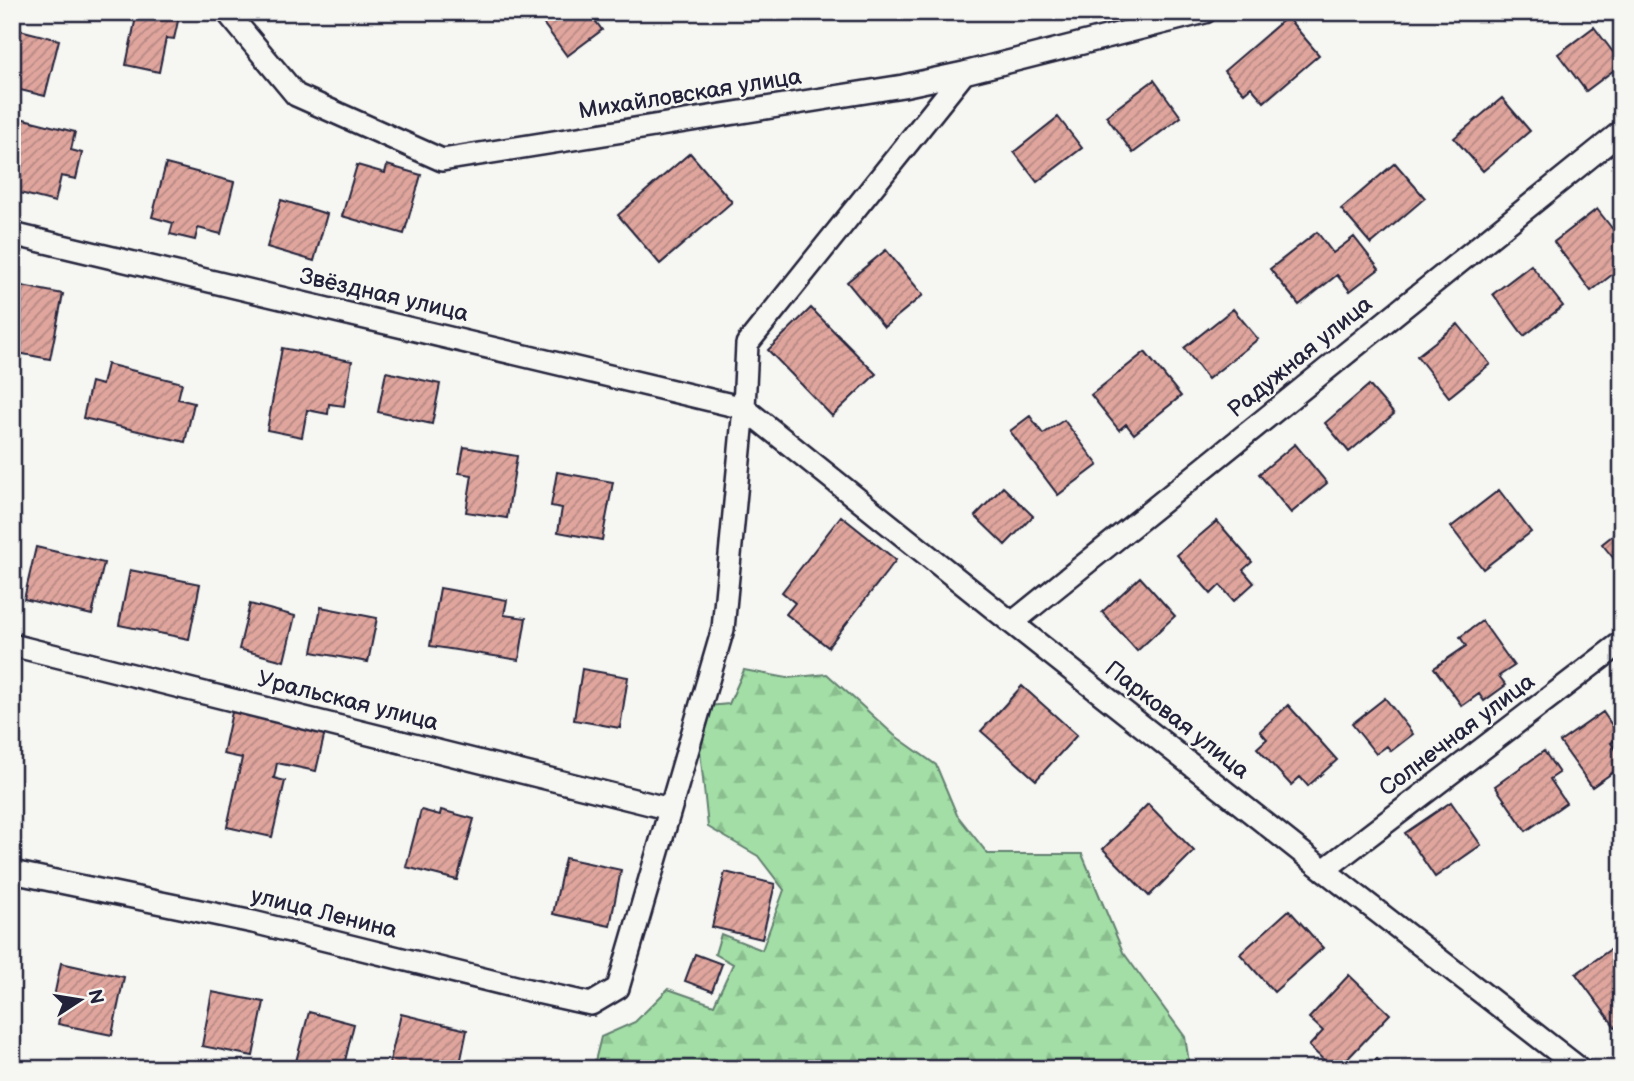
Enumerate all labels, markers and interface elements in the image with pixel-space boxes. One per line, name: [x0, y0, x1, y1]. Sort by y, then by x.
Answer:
street label: Михайловская улица: [576, 62, 804, 125]
street label: Звёздная улица: [297, 262, 472, 328]
street label: Радужная улица: [1222, 290, 1378, 424]
street label: Парковая улица: [1099, 655, 1255, 785]
street label: Уральская улица: [255, 665, 442, 737]
street label: Солнечная улица: [1374, 667, 1541, 803]
street label: улица Ленина: [248, 881, 400, 945]
north arrow: [46, 965, 116, 1036]
text: N: [82, 987, 108, 1006]

